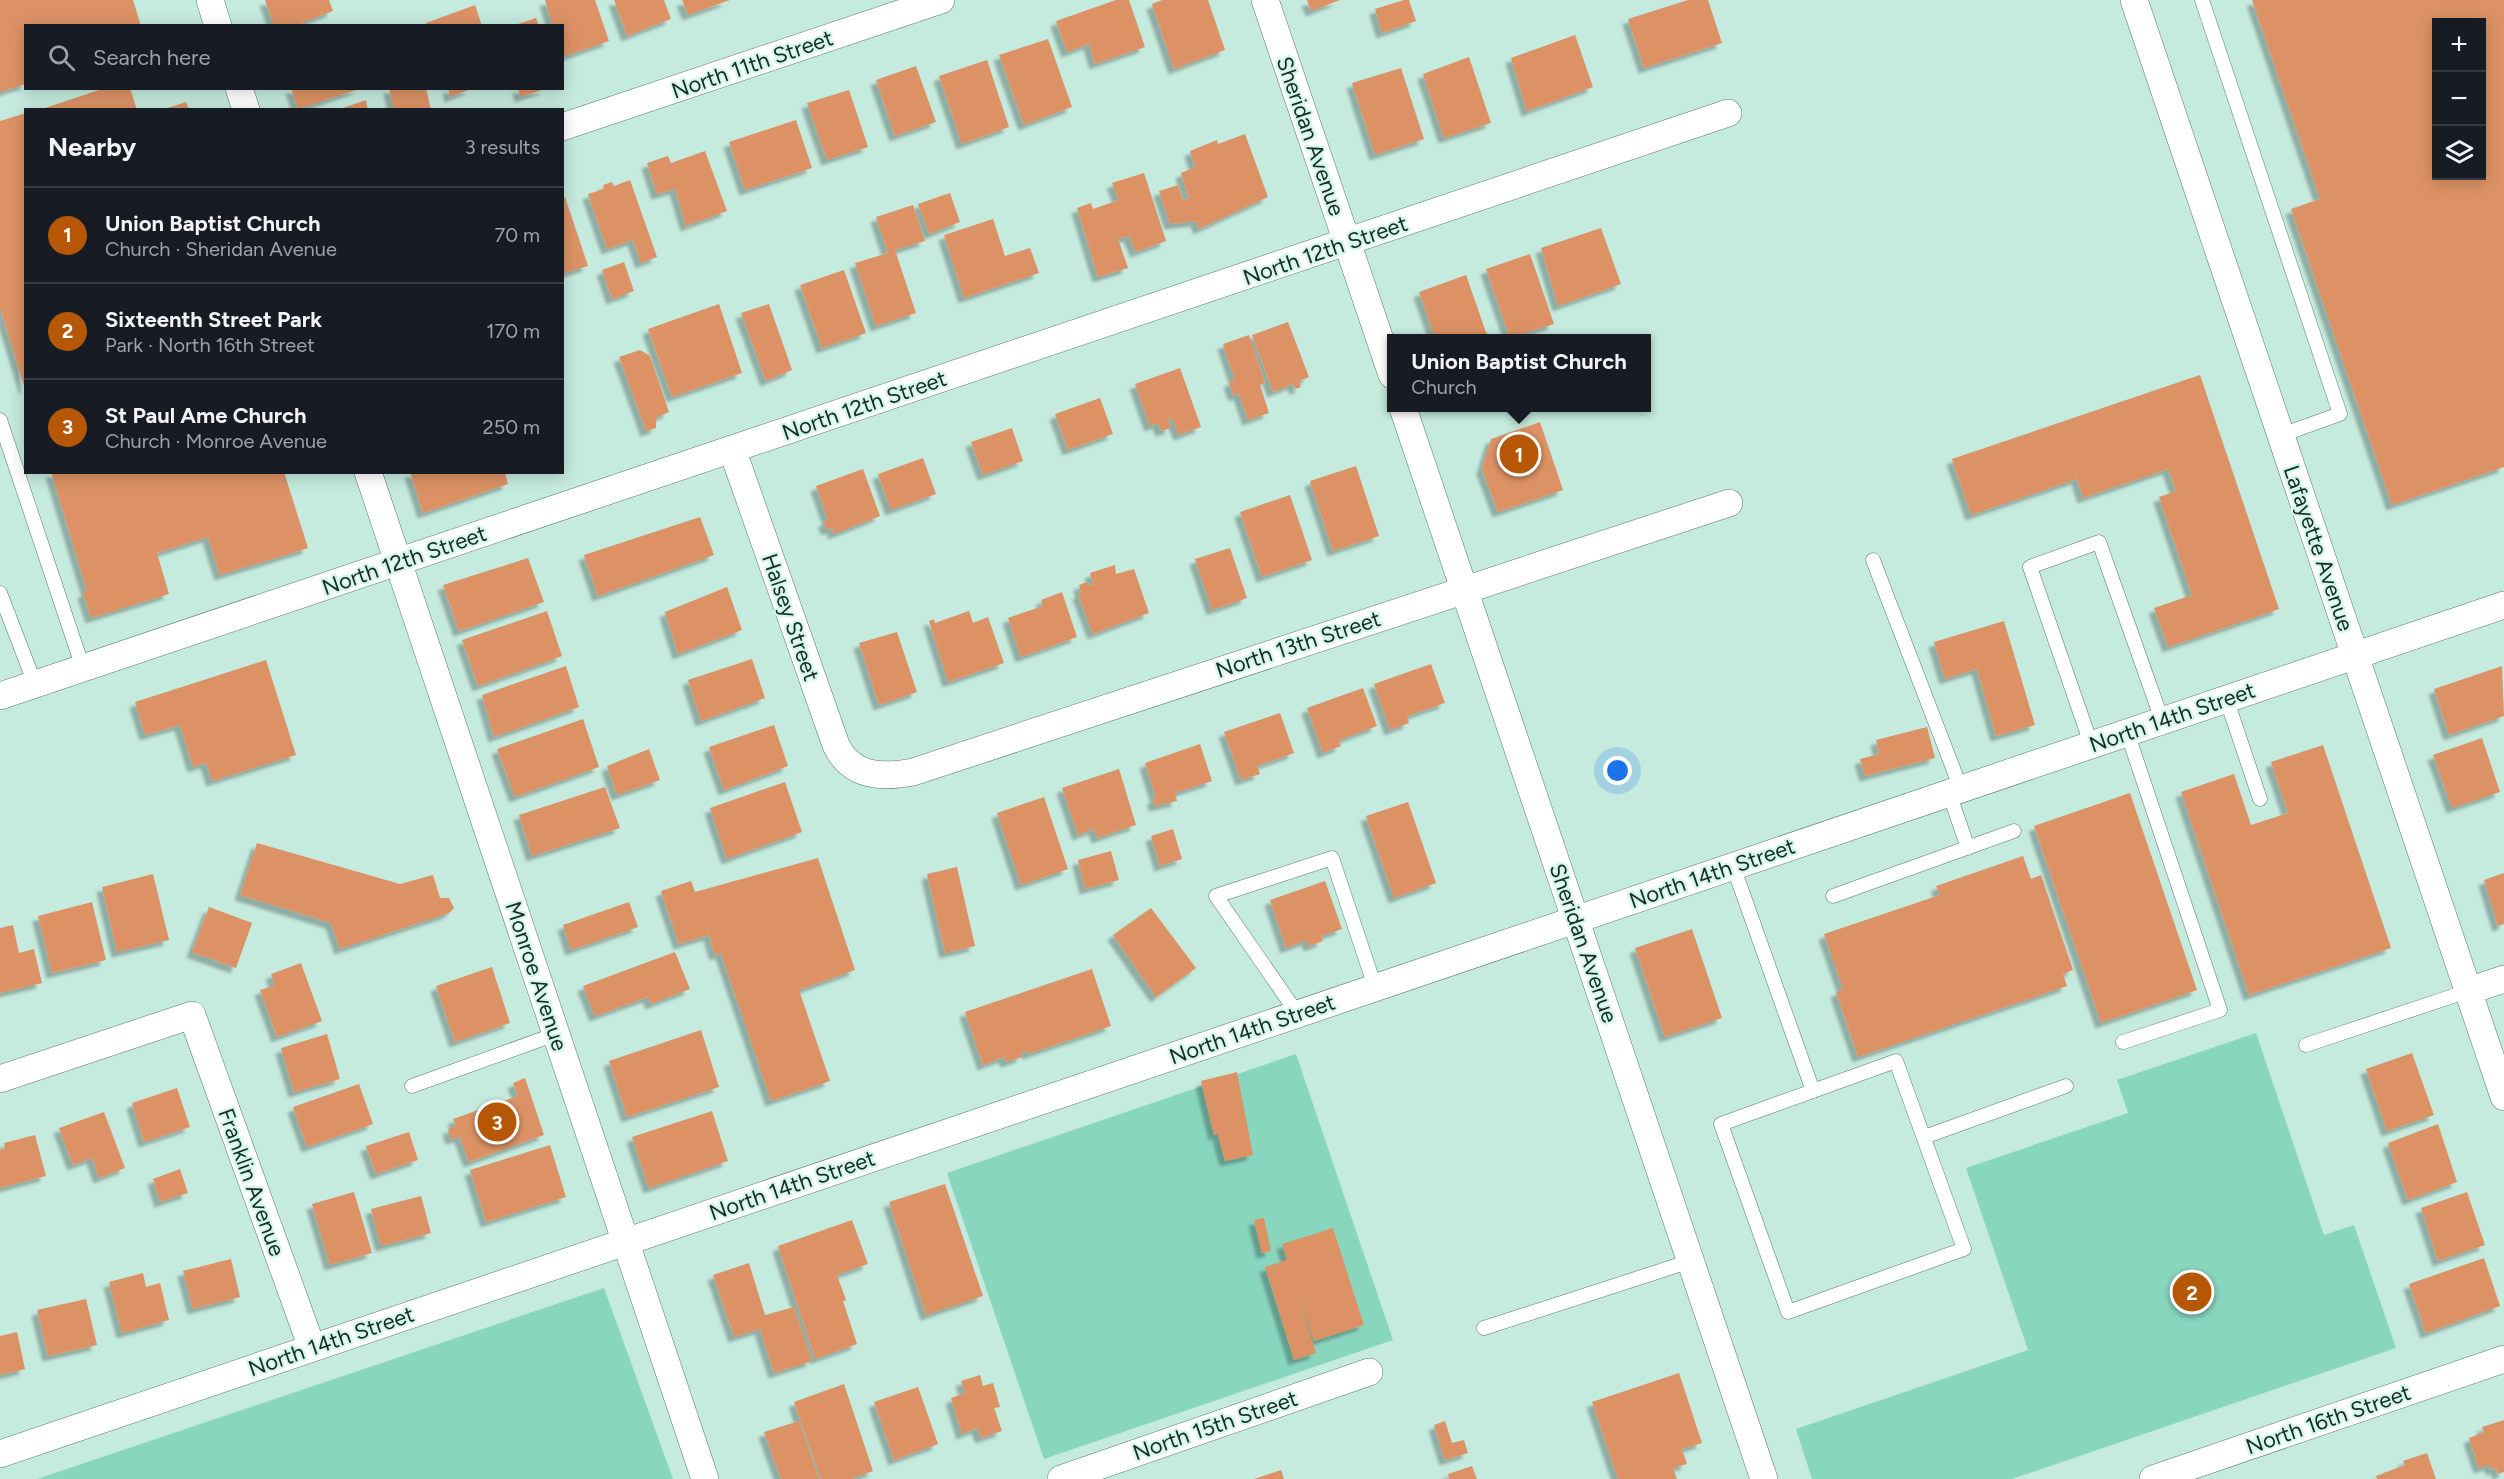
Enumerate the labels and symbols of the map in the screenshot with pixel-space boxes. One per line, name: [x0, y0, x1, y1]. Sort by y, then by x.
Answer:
street label: North 11th Street: [668, 24, 836, 105]
street label: Sheridan Avenue: [1271, 53, 1350, 219]
street label: North 12th Street: [1239, 210, 1411, 291]
street label: North 12th Street: [778, 365, 950, 446]
pin: 1: [1500, 432, 1538, 476]
street label: Lafayette Avenue: [2278, 462, 2360, 635]
street label: North 12th Street: [318, 520, 490, 601]
street label: Halsey Street: [756, 550, 825, 685]
street label: North 13th Street: [1212, 605, 1384, 684]
street label: North 14th Street: [2086, 676, 2259, 759]
your location: [1603, 756, 1632, 785]
street label: North 14th Street: [1626, 832, 1799, 915]
street label: Sheridan Avenue: [1544, 860, 1623, 1026]
street label: Monroe Avenue: [500, 898, 573, 1054]
street label: North 14th Street: [1166, 988, 1339, 1071]
pin: 3: [478, 1100, 516, 1144]
street label: Franklin Avenue: [212, 1105, 291, 1260]
street label: North 14th Street: [706, 1144, 879, 1227]
pin: 2: [2172, 1270, 2212, 1314]
street label: North 14th Street: [245, 1300, 418, 1383]
street label: North 16th Street: [2242, 1379, 2414, 1460]
street label: North 15th Street: [1129, 1385, 1301, 1466]

